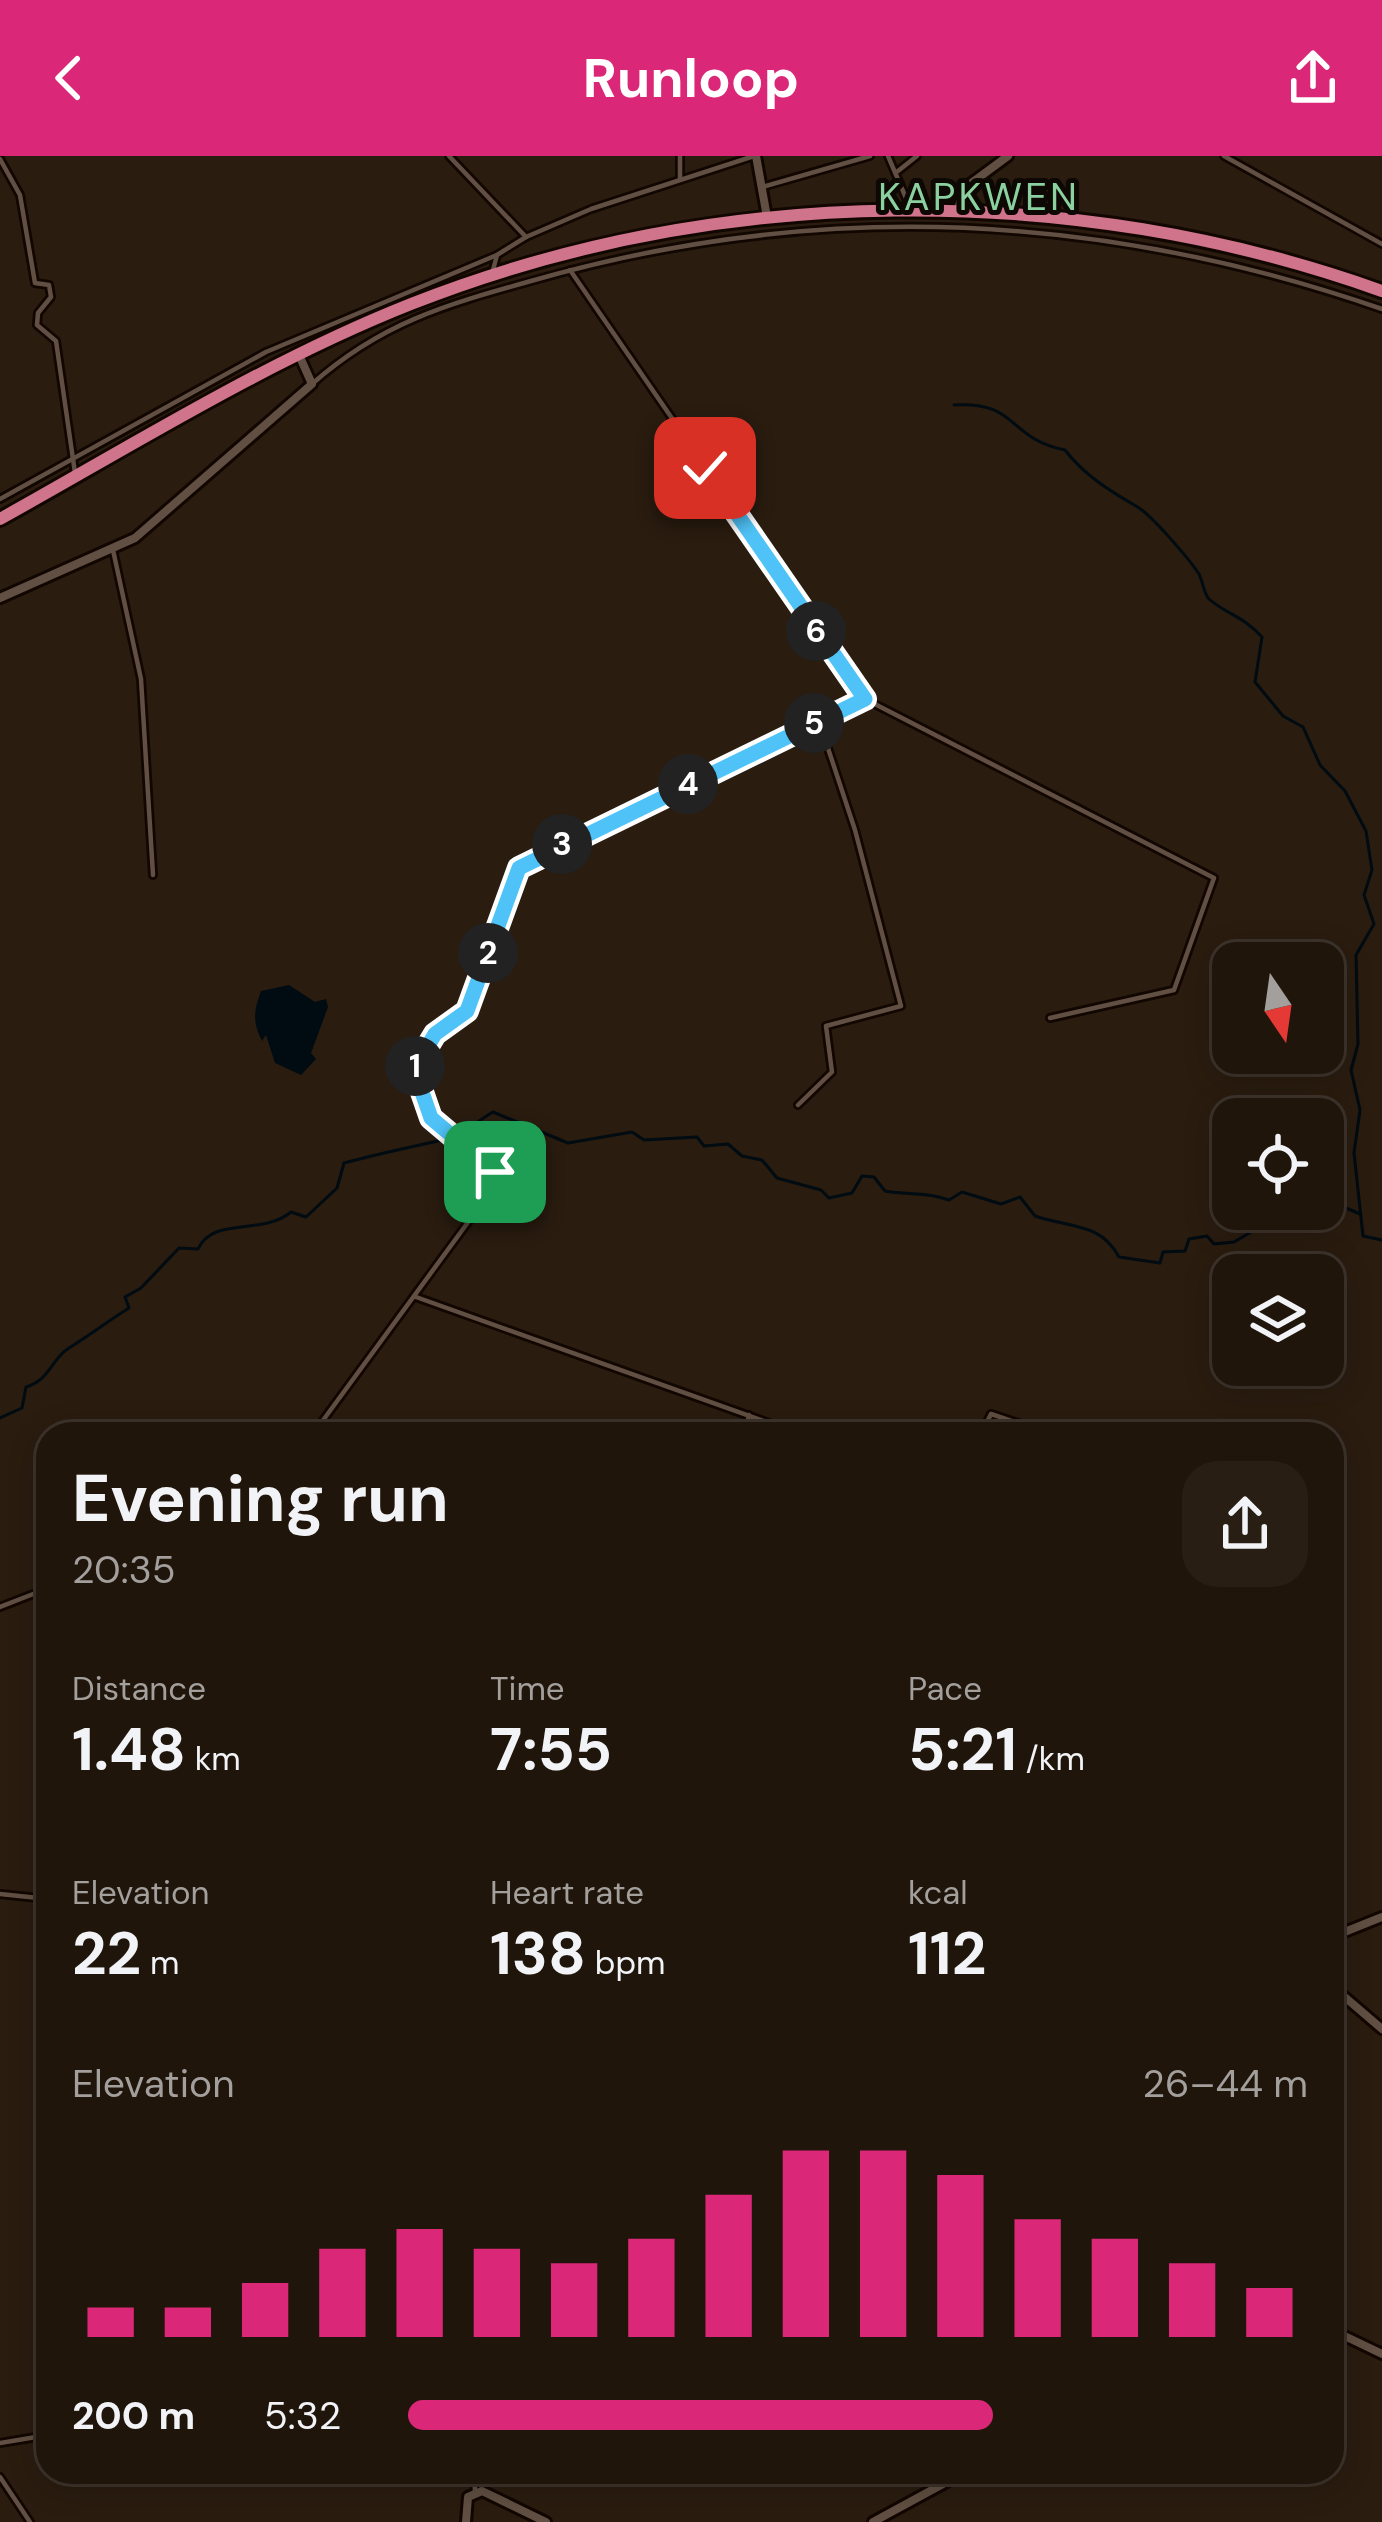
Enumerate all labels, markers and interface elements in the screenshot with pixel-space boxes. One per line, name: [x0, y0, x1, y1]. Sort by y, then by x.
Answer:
text: Runloop: [583, 43, 799, 114]
icon: back: [36, 45, 102, 111]
icon: share: [1280, 45, 1346, 111]
district label: KAPKWEN: [878, 171, 1080, 222]
pin: [654, 417, 756, 519]
icon: check: [672, 435, 738, 501]
pin: 6: [786, 601, 846, 661]
text: 6: [806, 609, 826, 652]
pin: 5: [784, 693, 844, 753]
text: 5: [804, 701, 824, 744]
pin: 4: [658, 754, 718, 814]
text: 4: [677, 762, 699, 805]
pin: 3: [532, 814, 592, 874]
text: 3: [552, 822, 572, 865]
pin: 2: [458, 923, 518, 983]
text: 2: [478, 931, 498, 974]
north arrow: [1212, 942, 1344, 1074]
map controls: [1212, 942, 1344, 1386]
pin: 1: [385, 1036, 445, 1096]
text: 1: [409, 1044, 421, 1087]
button: locate: [1212, 1098, 1344, 1230]
pin: [444, 1121, 546, 1223]
icon: arrive: [462, 1139, 528, 1205]
button: layers: [1212, 1254, 1344, 1386]
text: Evening run: [72, 1456, 449, 1541]
button: share: [1182, 1461, 1308, 1587]
text: 20:35: [72, 1544, 175, 1595]
text: Distance: [72, 1667, 206, 1710]
text: Time: [490, 1667, 565, 1710]
text: Pace: [908, 1667, 982, 1710]
text: 1.48: [72, 1710, 186, 1789]
text: 7:55: [490, 1710, 612, 1789]
text: 5:21: [908, 1710, 1017, 1789]
text: km: [186, 1737, 241, 1780]
text: /km: [1017, 1737, 1085, 1780]
text: Elevation: [72, 1871, 210, 1914]
text: Heart rate: [490, 1871, 644, 1914]
text: kcal: [908, 1871, 968, 1914]
text: 22: [72, 1914, 141, 1993]
text: 138: [490, 1914, 586, 1993]
text: 112: [908, 1914, 986, 1993]
text: m: [141, 1941, 179, 1984]
text: bpm: [586, 1941, 666, 1984]
text: Elevation: [72, 2058, 235, 2109]
text: 26–44 m: [1142, 2058, 1308, 2109]
text: 200 m: [72, 2390, 195, 2441]
text: 5:32: [264, 2390, 341, 2441]

